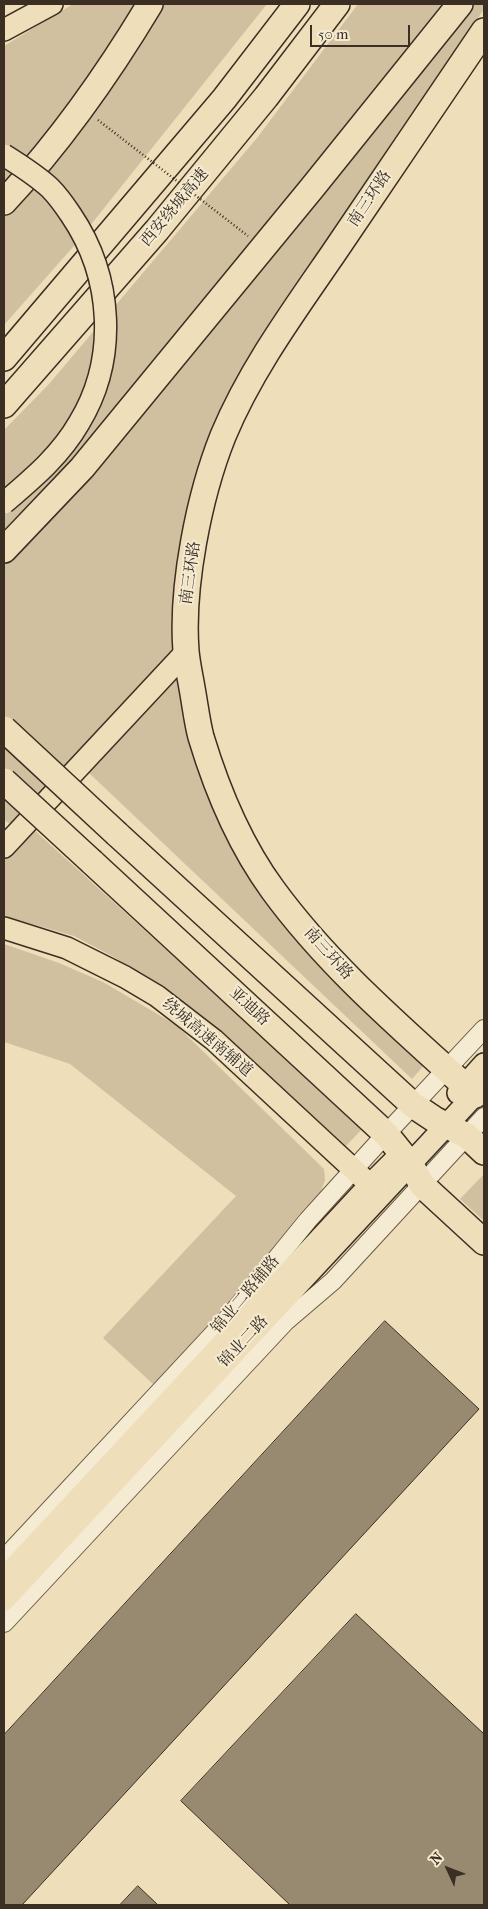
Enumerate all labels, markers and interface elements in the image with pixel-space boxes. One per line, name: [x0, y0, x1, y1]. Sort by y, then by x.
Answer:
scale bar: [313, 15, 413, 47]
text: 50 m: [318, 25, 348, 43]
street label: 西安绕城高速: [137, 165, 213, 251]
street label: 南三环路: [344, 167, 396, 231]
street label: 南三环路: [177, 540, 205, 606]
street label: 南三环路: [299, 924, 357, 984]
street label: 亚迪路: [225, 984, 273, 1030]
street label: 绕城高速南辅道: [158, 995, 256, 1081]
street label: 锦业二路辅路: [208, 1252, 284, 1338]
street label: 锦业二路: [215, 1312, 273, 1372]
north arrow: [423, 1844, 473, 1894]
text: N: [427, 1849, 447, 1868]

